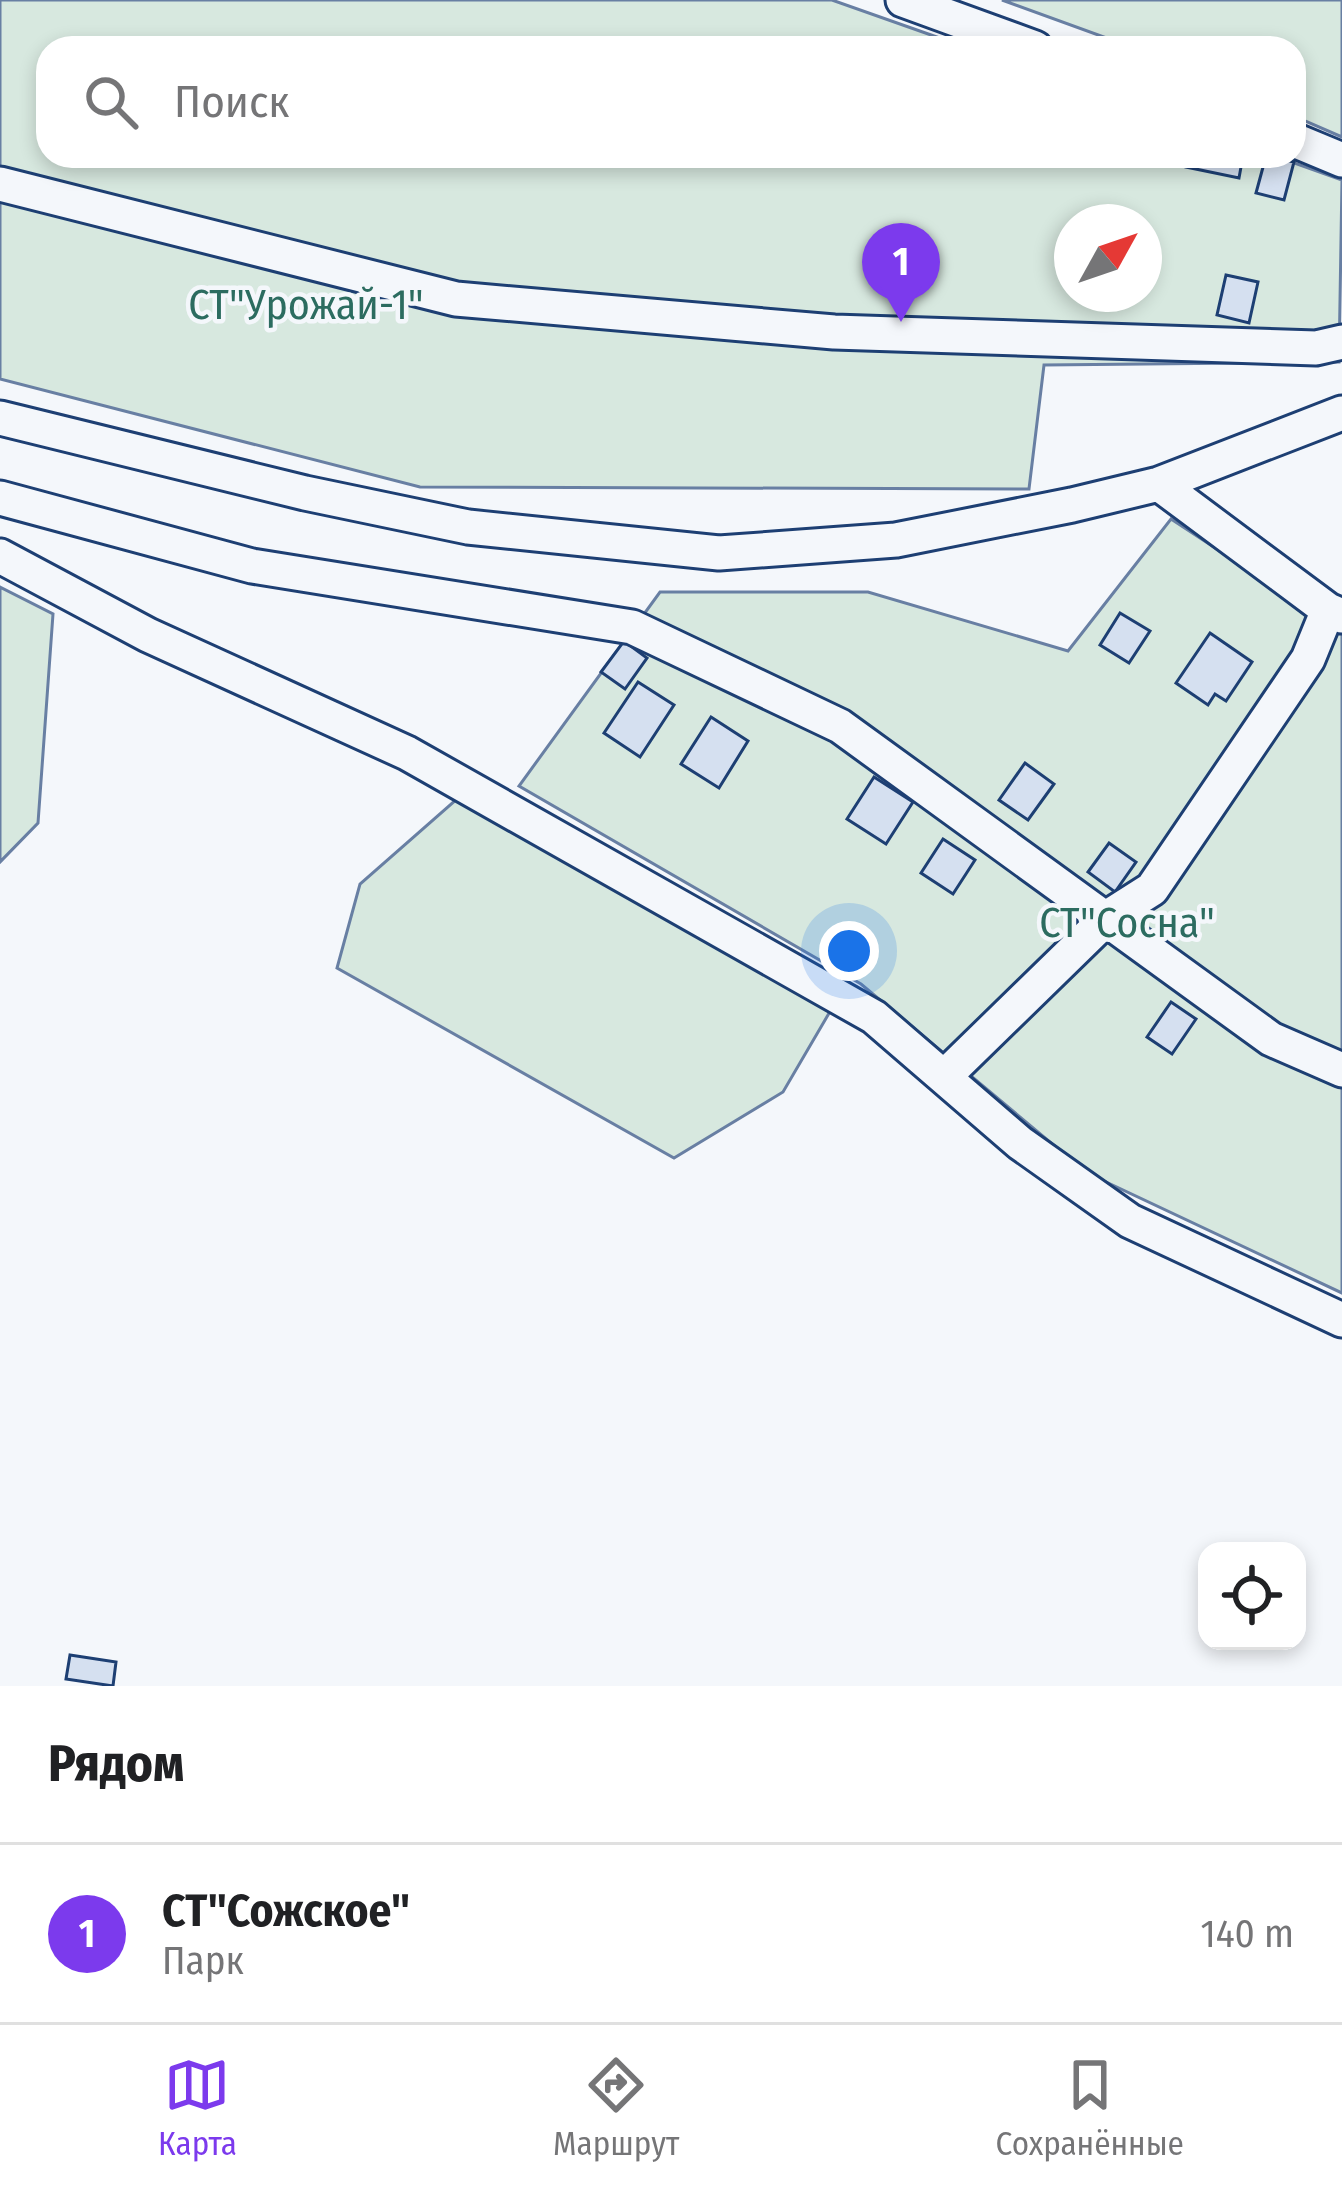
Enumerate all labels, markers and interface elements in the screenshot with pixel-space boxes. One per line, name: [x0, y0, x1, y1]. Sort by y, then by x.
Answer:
search box: [36, 36, 1306, 168]
icon: search: [78, 69, 144, 135]
text: Поиск: [174, 75, 289, 129]
north arrow: [1054, 204, 1162, 312]
pin: 1: [862, 223, 940, 322]
park label: СТ"Урожай-1": [188, 280, 424, 330]
park label: СТ"Сосна": [1039, 898, 1215, 948]
your location: [819, 921, 879, 981]
map controls: [1198, 1542, 1306, 1650]
button: locate: [1198, 1542, 1306, 1650]
text: Рядом: [48, 1733, 184, 1795]
text: СТ"Сожское": [162, 1884, 410, 1938]
text: 1: [79, 1911, 95, 1957]
text: 140 m: [1200, 1911, 1294, 1957]
text: Парк: [162, 1938, 244, 1984]
tab: Карта: [158, 2052, 237, 2164]
tab: Маршрут: [553, 2052, 679, 2164]
tab: Сохранённые: [996, 2052, 1184, 2164]

